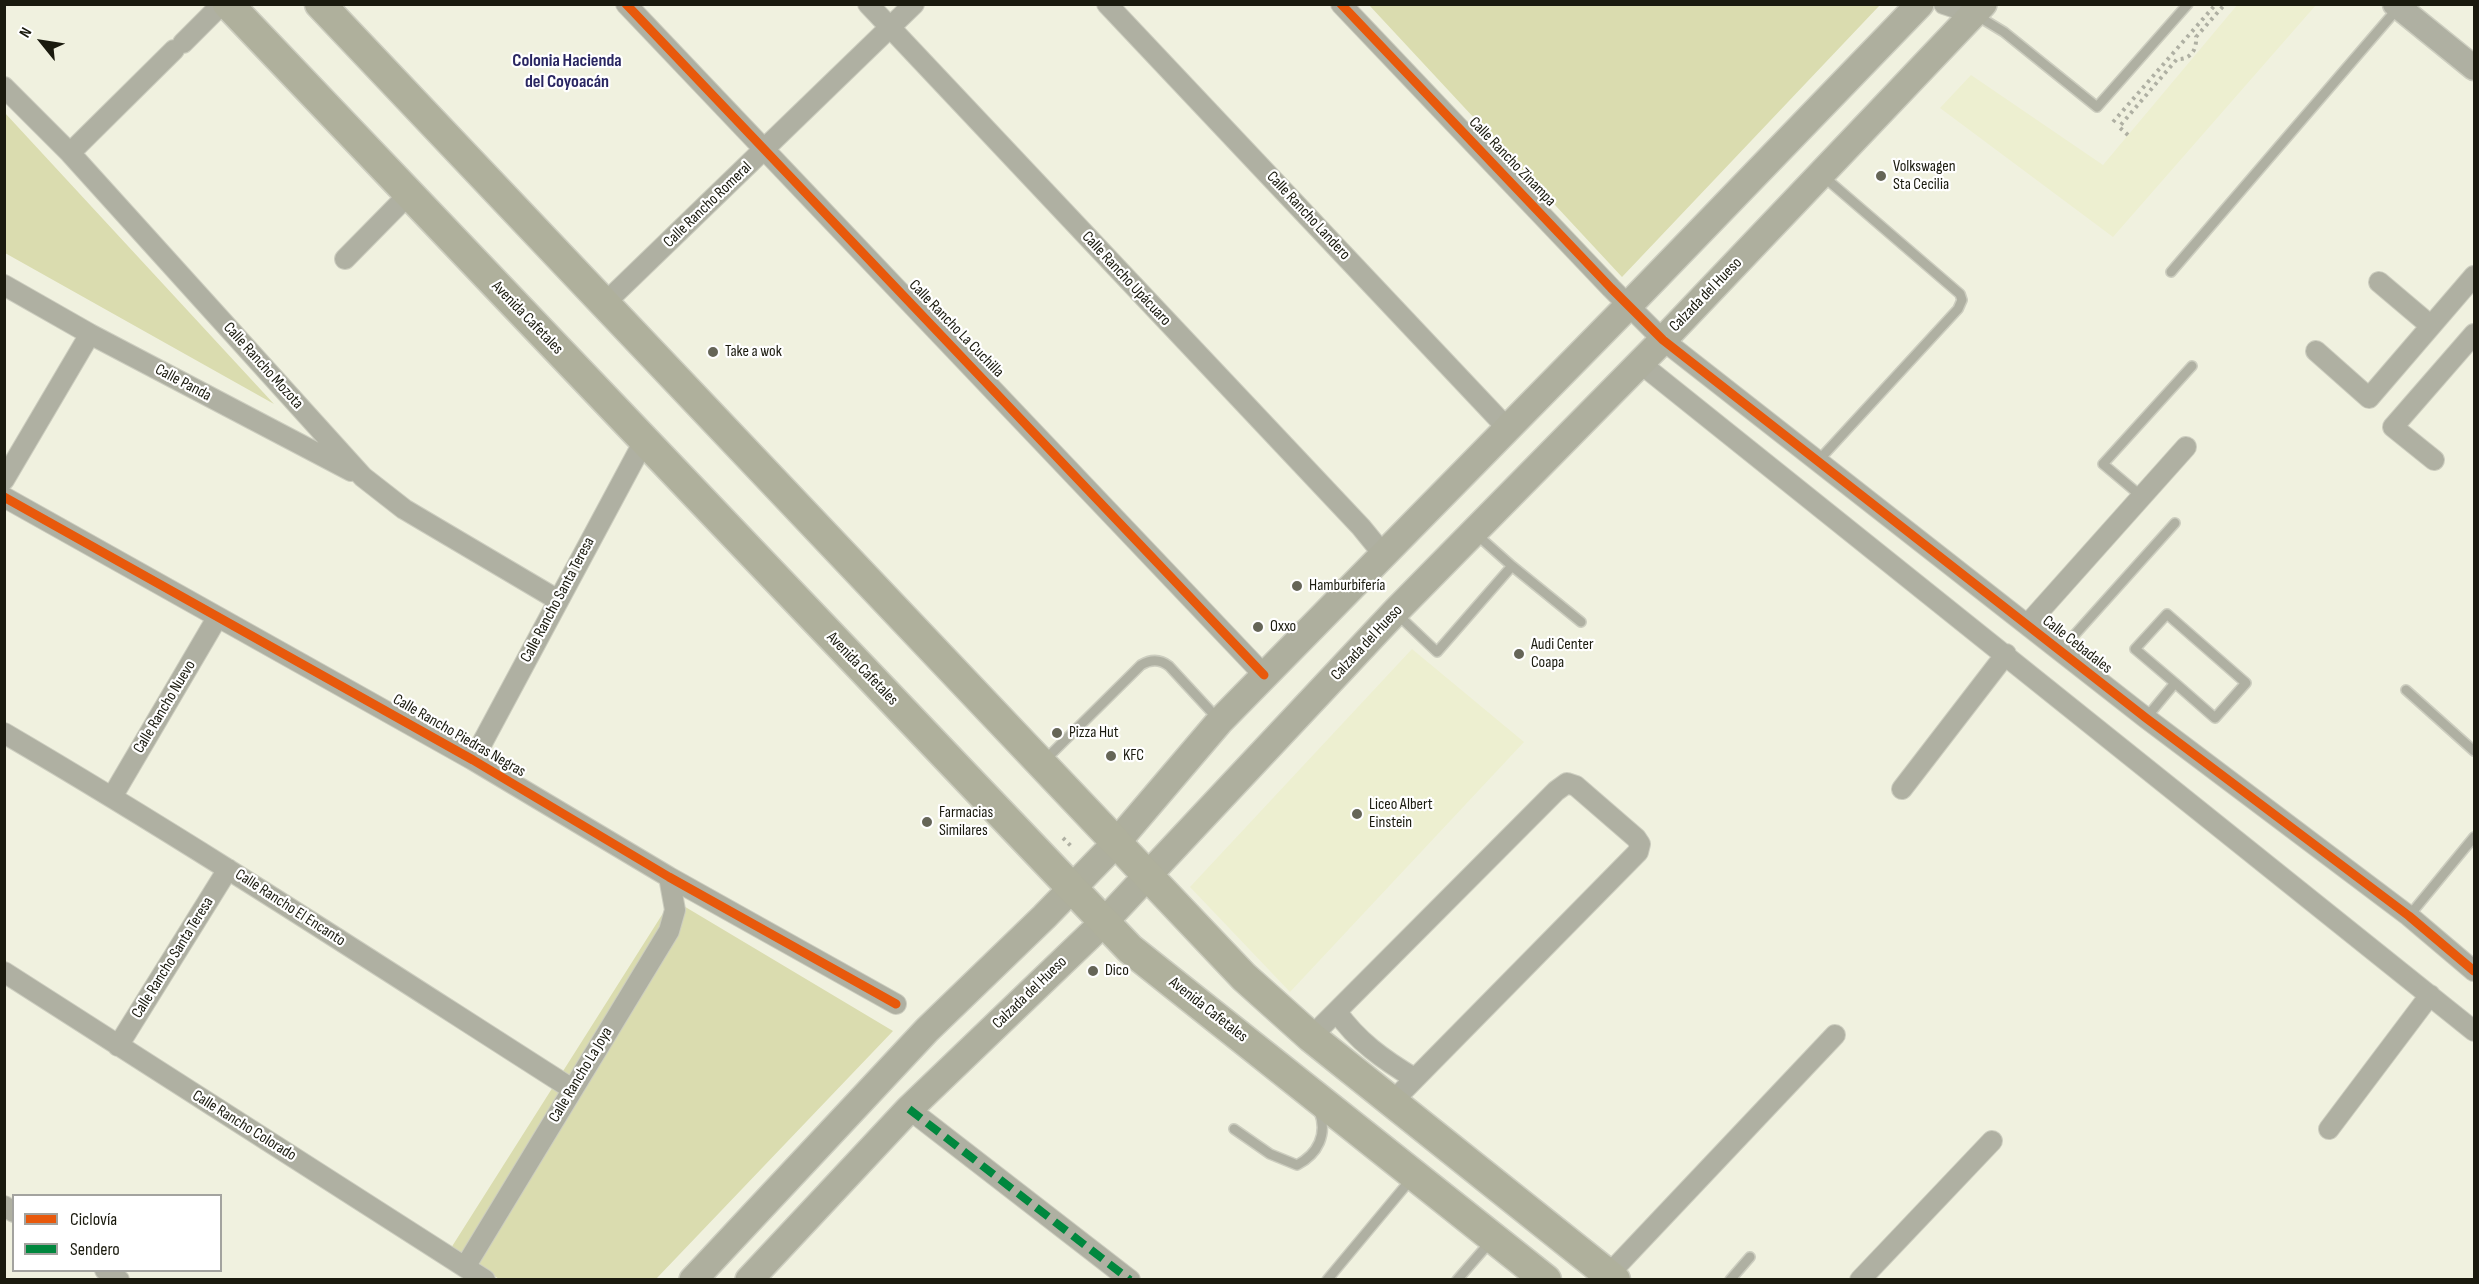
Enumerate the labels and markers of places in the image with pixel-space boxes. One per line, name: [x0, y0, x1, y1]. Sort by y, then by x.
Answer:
place label: Volkswagen Sta Cecilia: [1893, 157, 1955, 195]
marker: Volkswagen Sta Cecilia: [1874, 169, 1888, 183]
place label: Take a wok: [725, 342, 782, 362]
marker: Take a wok: [706, 345, 720, 359]
place label: Hamburbifería: [1309, 576, 1386, 596]
marker: Hamburbifería: [1290, 579, 1304, 593]
place label: Oxxo: [1270, 617, 1296, 637]
marker: Oxxo: [1251, 620, 1265, 634]
place label: Audi Center Coapa: [1531, 635, 1594, 673]
marker: Audi Center Coapa: [1512, 647, 1526, 661]
place label: Pizza Hut: [1069, 723, 1119, 743]
marker: Pizza Hut: [1050, 726, 1064, 740]
place label: KFC: [1123, 746, 1144, 766]
marker: KFC: [1104, 749, 1118, 763]
place label: Liceo Albert Einstein: [1369, 795, 1433, 833]
place label: Farmacias Similares: [939, 803, 993, 841]
marker: Liceo Albert Einstein: [1350, 807, 1364, 821]
marker: Farmacias Similares: [920, 815, 934, 829]
place label: Dico: [1105, 961, 1129, 981]
marker: Dico: [1086, 964, 1100, 978]

